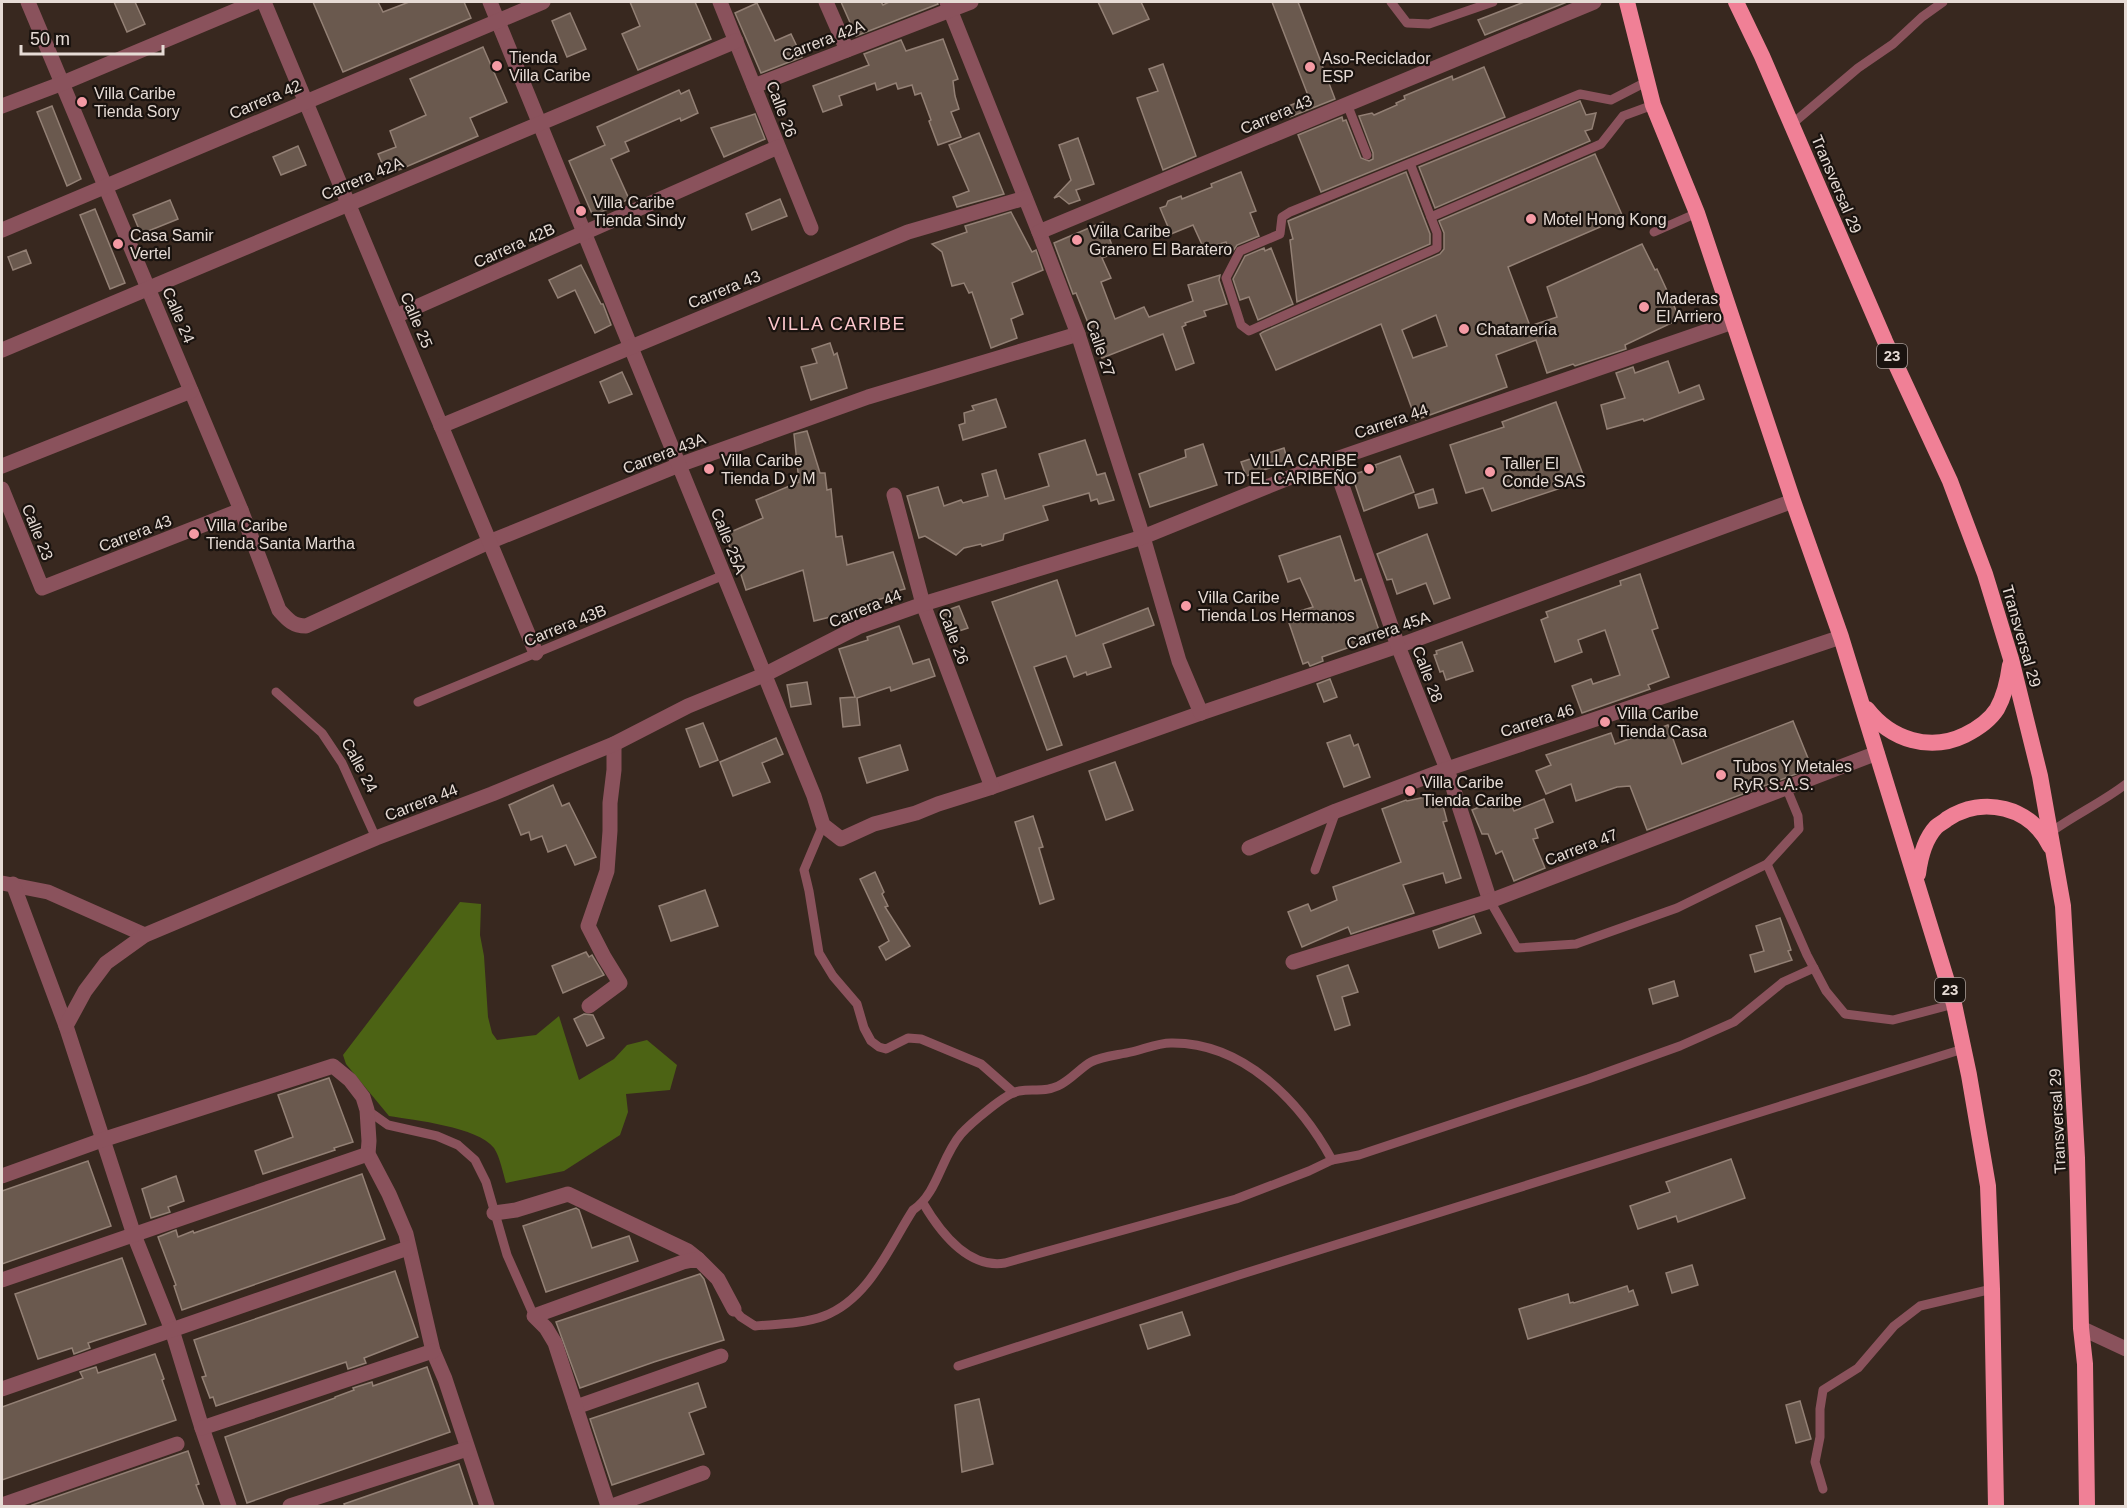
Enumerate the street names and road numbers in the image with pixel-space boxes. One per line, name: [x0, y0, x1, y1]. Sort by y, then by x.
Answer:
street label: Carrera 42A: [779, 17, 867, 64]
street label: Carrera 42: [227, 77, 304, 122]
street label: Calle 26: [763, 79, 800, 140]
street label: Carrera 43: [1238, 92, 1315, 137]
street label: Transversal 29: [1808, 132, 1865, 236]
street label: Carrera 42A: [319, 153, 406, 203]
street label: Carrera 42B: [471, 220, 557, 271]
street label: Carrera 43: [686, 267, 763, 312]
street label: Calle 24: [159, 285, 198, 346]
street label: Calle 25: [397, 290, 436, 351]
street label: Calle 27: [1083, 318, 1118, 379]
road number: 23: [1877, 344, 1907, 368]
street label: Carrera 44: [1352, 401, 1430, 442]
street label: Carrera 43A: [620, 430, 708, 477]
street label: Calle 23: [19, 502, 56, 563]
street label: Calle 25A: [708, 506, 750, 577]
street label: Carrera 43: [96, 512, 174, 555]
street label: Transversal 29: [1999, 583, 2044, 689]
street label: Carrera 44: [827, 586, 904, 631]
street label: Carrera 43B: [522, 601, 609, 650]
street label: Calle 26: [935, 606, 972, 667]
street label: Carrera 45A: [1344, 608, 1432, 653]
street label: Calle 28: [1409, 644, 1446, 705]
street label: Carrera 46: [1498, 701, 1576, 740]
street label: Calle 24: [338, 735, 381, 795]
street label: Carrera 44: [382, 781, 460, 824]
street label: Carrera 47: [1542, 826, 1620, 869]
road number: 23: [1935, 978, 1965, 1002]
street label: Transversal 29: [2046, 1068, 2069, 1174]

